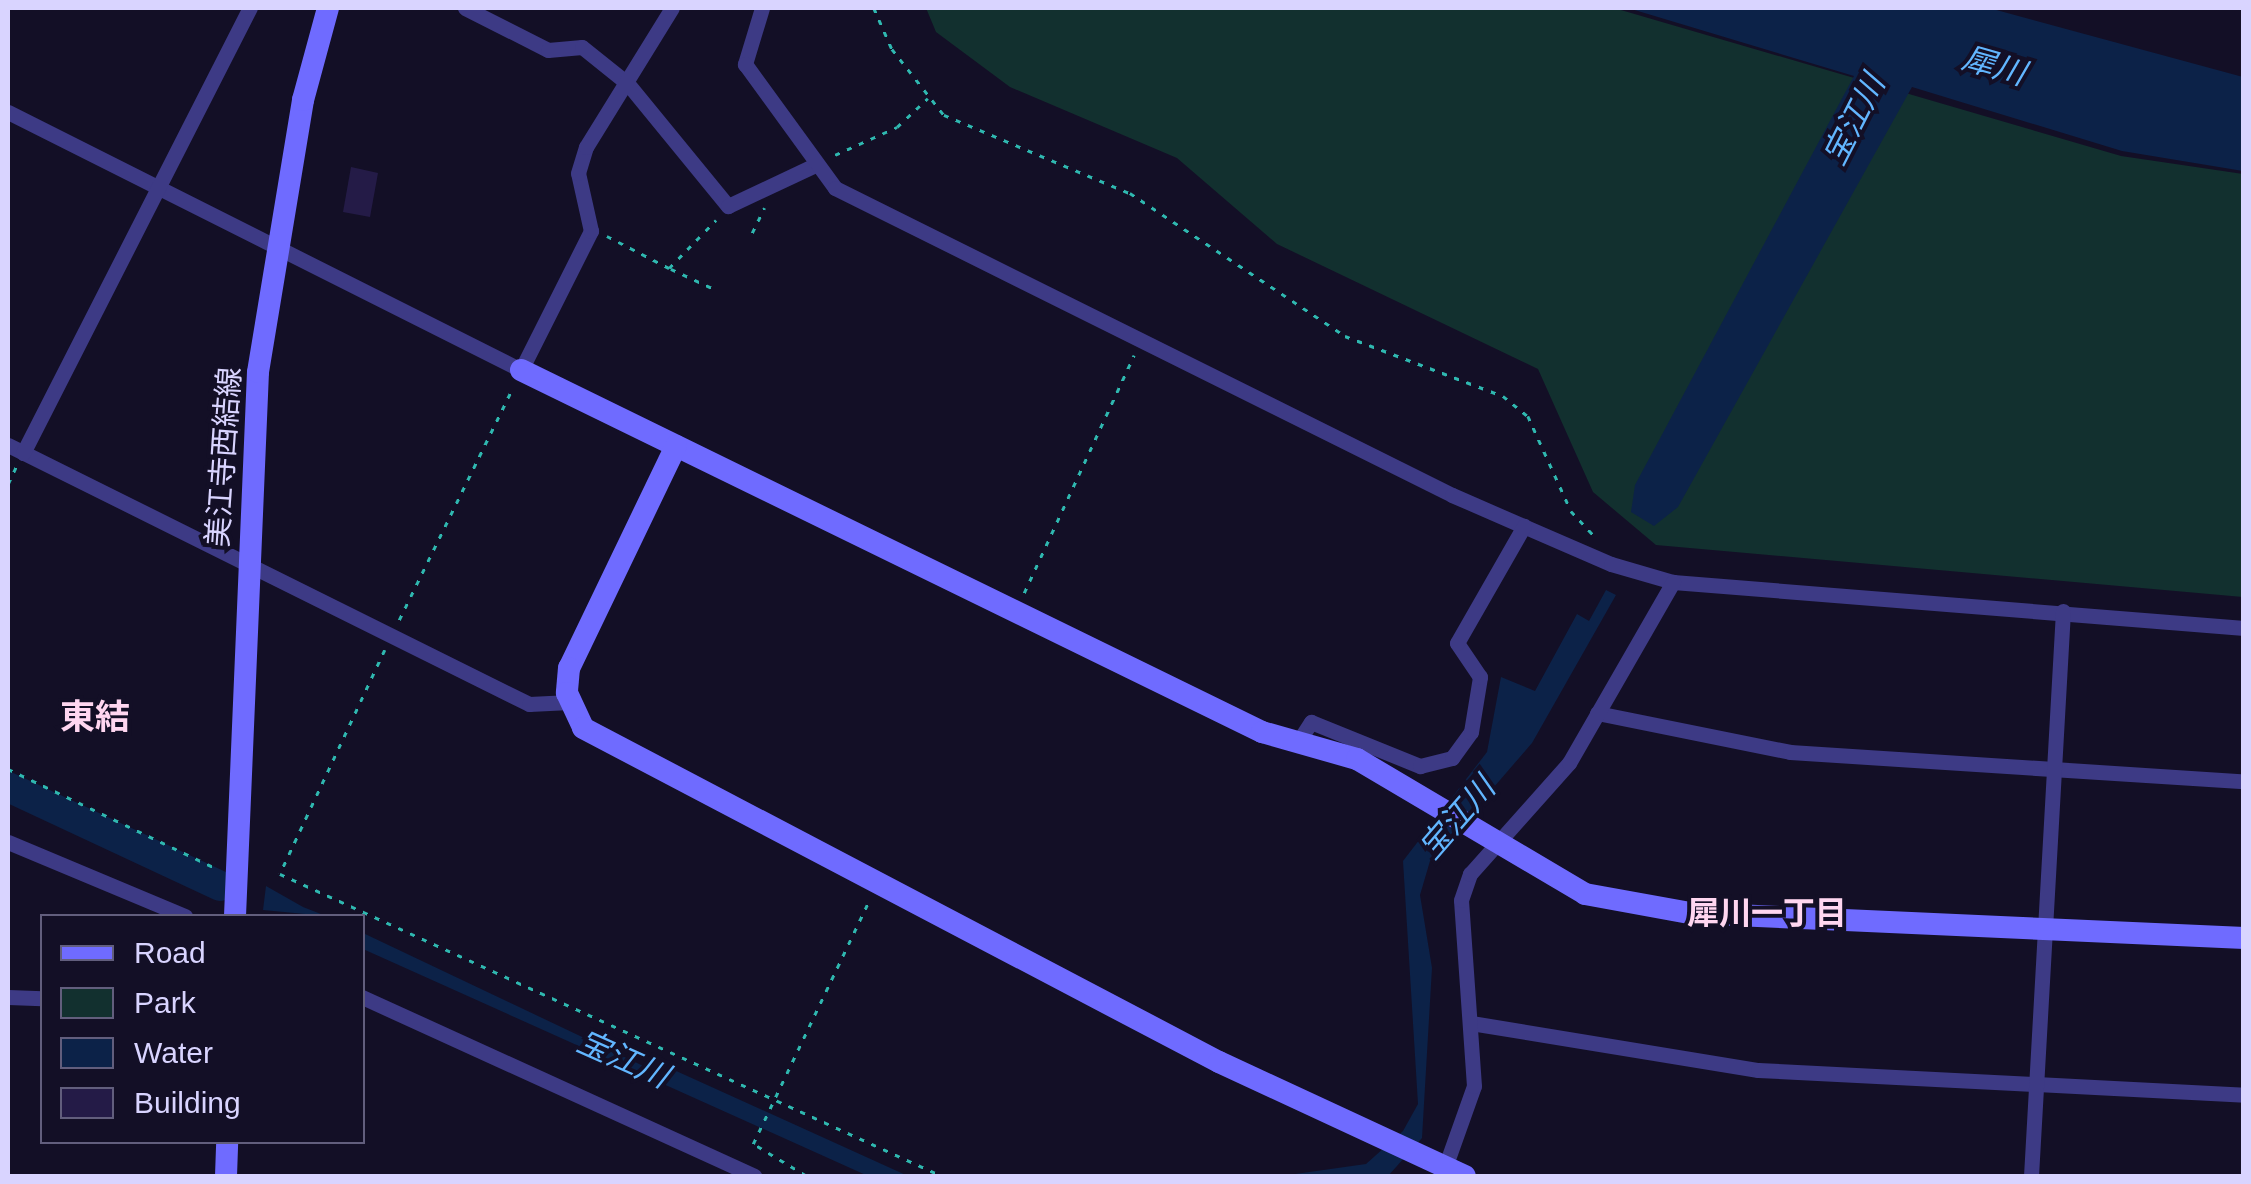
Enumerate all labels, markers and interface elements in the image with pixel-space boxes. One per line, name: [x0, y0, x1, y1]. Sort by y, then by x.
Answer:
water label: 犀川: [1958, 39, 2030, 93]
water label: 宝江川: [1815, 69, 1893, 171]
street label: 美江寺西結線: [200, 366, 248, 548]
district label: 東結: [60, 696, 130, 738]
water label: 宝江川: [1411, 769, 1503, 867]
district label: 犀川一丁目: [1687, 894, 1847, 932]
legend: [40, 914, 365, 1144]
text: Road: [134, 936, 206, 969]
text: Park: [134, 986, 196, 1019]
water label: 宝江川: [571, 1022, 675, 1096]
text: Water: [134, 1036, 213, 1069]
text: Building: [134, 1086, 241, 1119]

